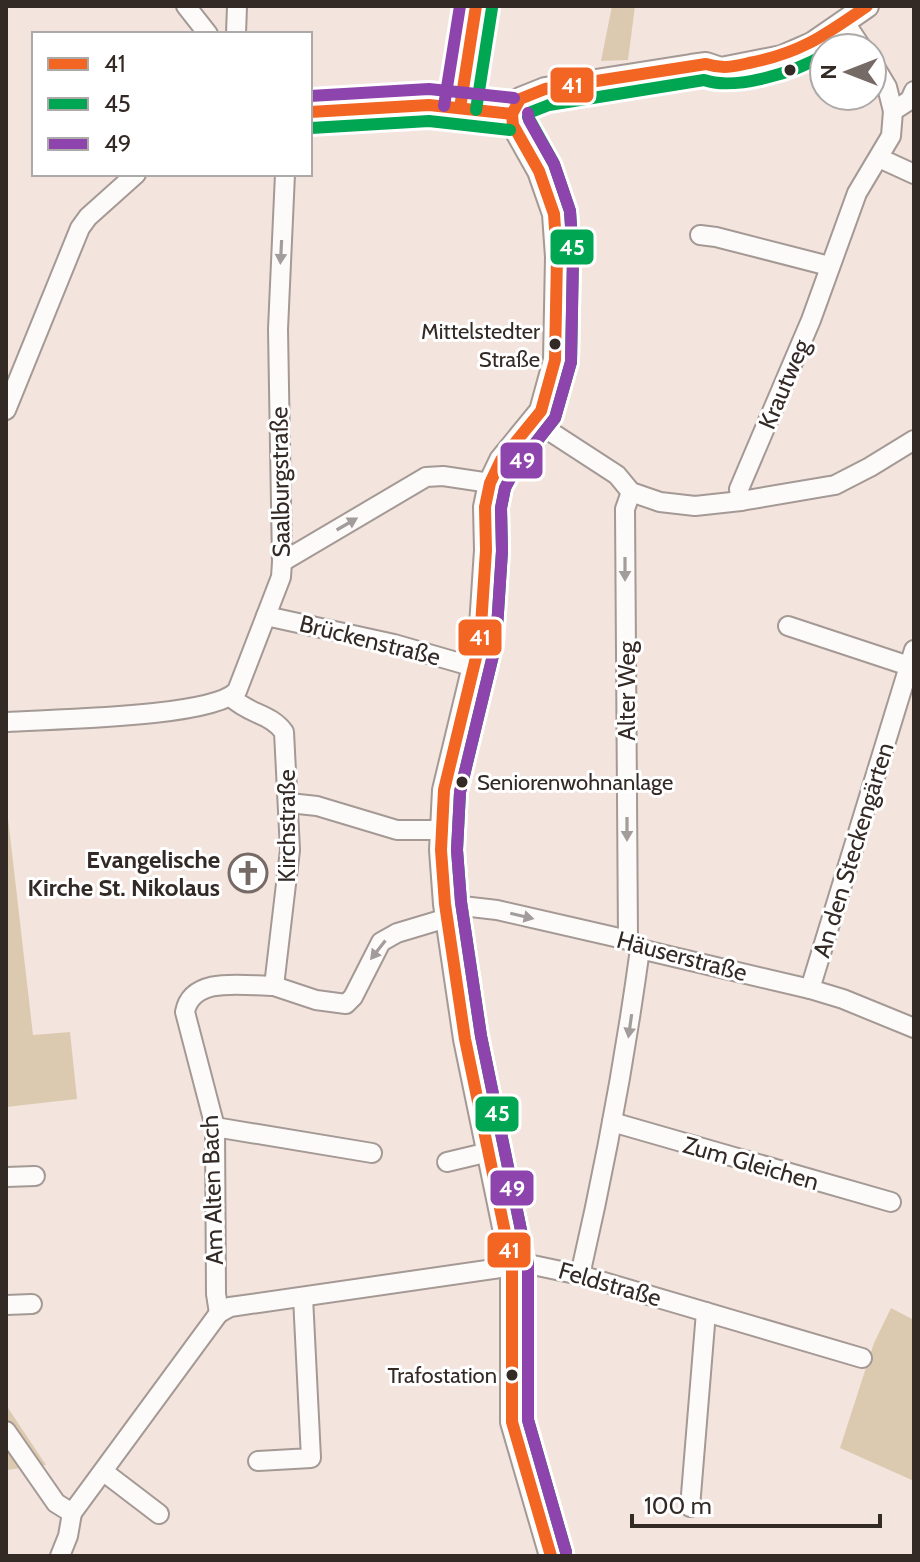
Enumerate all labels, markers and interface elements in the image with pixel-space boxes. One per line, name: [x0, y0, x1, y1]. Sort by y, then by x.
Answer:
legend: [32, 32, 312, 176]
north arrow: [808, 32, 888, 112]
text: 41: [104, 49, 126, 78]
unlabelled marker: [782, 62, 798, 78]
text: N: [815, 64, 842, 80]
line badge: 41: [549, 66, 595, 104]
text: 41: [561, 72, 583, 99]
text: 45: [104, 89, 131, 118]
text: 49: [104, 129, 132, 158]
line badge: 45: [549, 228, 595, 266]
text: 45: [559, 234, 585, 261]
one-way arrow: [275, 240, 288, 265]
place label: Mittelstedter Straße: [421, 318, 540, 373]
street label: Krautweg: [752, 334, 816, 433]
marker: Mittelstedter Straße: [547, 336, 563, 352]
street label: Saalburgstraße: [264, 406, 296, 558]
line badge: 49: [499, 441, 544, 480]
text: 49: [509, 447, 535, 474]
one-way arrow: [335, 517, 358, 530]
one-way arrow: [619, 557, 631, 582]
street label: Brückenstraße: [297, 608, 443, 672]
line badge: 41: [457, 618, 503, 657]
text: 41: [469, 624, 491, 651]
street label: Alter Weg: [612, 640, 641, 741]
street label: An den Steckengärten: [806, 739, 900, 961]
street label: Kirchstraße: [272, 769, 301, 883]
place label: Seniorenwohnanlage: [477, 769, 673, 796]
marker: Seniorenwohnanlage: [454, 774, 470, 790]
one-way arrow: [621, 817, 633, 842]
place label: Evangelische Kirche St. Nikolaus: [27, 845, 220, 902]
church icon: Evangelische Kirche St. Nikolaus: [227, 852, 269, 894]
one-way arrow: [509, 910, 534, 922]
street label: Häuserstraße: [614, 925, 750, 987]
one-way arrow: [370, 939, 387, 960]
one-way arrow: [623, 1014, 636, 1039]
line badge: 45: [474, 1095, 520, 1133]
text: 45: [484, 1100, 510, 1127]
street label: Am Alten Bach: [195, 1114, 229, 1266]
street label: Zum Gleichen: [680, 1130, 822, 1196]
line badge: 49: [489, 1169, 535, 1207]
text: 49: [499, 1175, 525, 1202]
line badge: 41: [486, 1231, 532, 1269]
text: 41: [498, 1237, 520, 1264]
street label: Feldstraße: [555, 1256, 665, 1312]
place label: Trafostation: [387, 1362, 497, 1389]
marker: Trafostation: [504, 1367, 520, 1383]
scale bar: [632, 1478, 880, 1528]
text: 100 m: [644, 1491, 712, 1520]

